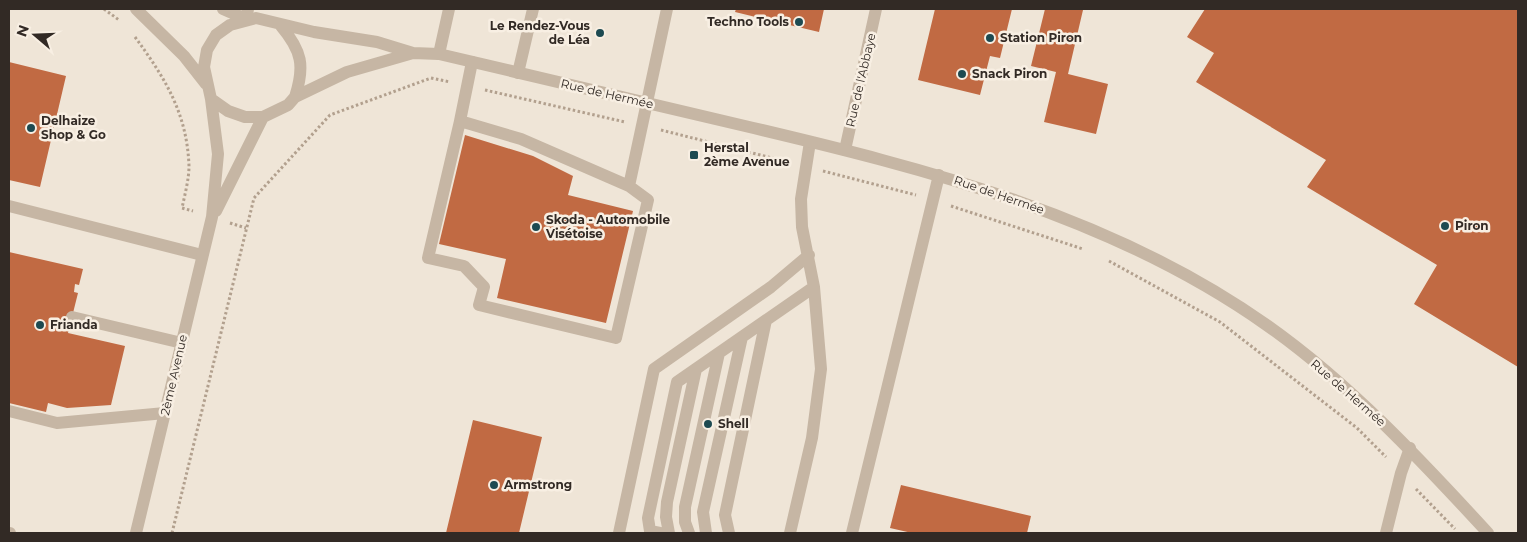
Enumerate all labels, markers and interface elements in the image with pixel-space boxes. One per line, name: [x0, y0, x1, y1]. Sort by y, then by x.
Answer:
north arrow: [10, 10, 60, 60]
place label: Techno Tools: [707, 14, 790, 29]
marker: Techno Tools: [793, 16, 805, 28]
place label: Le Rendez-Vous de Léa: [490, 18, 591, 47]
text: N: [12, 22, 33, 39]
marker: Le Rendez-Vous de Léa: [594, 27, 606, 39]
place label: Station Piron: [1000, 30, 1082, 45]
street label: Rue de l'Abbaye: [842, 31, 879, 128]
marker: Station Piron: [984, 32, 996, 44]
place label: Snack Piron: [972, 66, 1047, 81]
marker: Snack Piron: [956, 68, 968, 80]
street label: Rue de Hermée: [559, 76, 655, 111]
place label: Delhaize Shop & Go: [41, 113, 106, 142]
marker: Delhaize Shop & Go: [25, 122, 37, 134]
place label: Herstal 2ème Avenue: [704, 140, 790, 169]
marker: Herstal 2ème Avenue: [688, 149, 700, 161]
street label: Rue de Hermée: [952, 172, 1046, 217]
place label: Skoda - Automobile Visétoise: [545, 212, 670, 241]
place label: Piron: [1455, 218, 1489, 233]
marker: Piron: [1439, 220, 1451, 232]
marker: Skoda - Automobile Visétoise: [530, 221, 542, 233]
place label: Frianda: [50, 317, 98, 332]
marker: Frianda: [34, 319, 46, 331]
street label: 2ème Avenue: [157, 333, 190, 417]
street label: Rue de Hermée: [1308, 356, 1389, 429]
place label: Shell: [718, 416, 749, 431]
marker: Shell: [702, 418, 714, 430]
place label: Armstrong: [503, 477, 572, 492]
marker: Armstrong: [488, 479, 500, 491]

